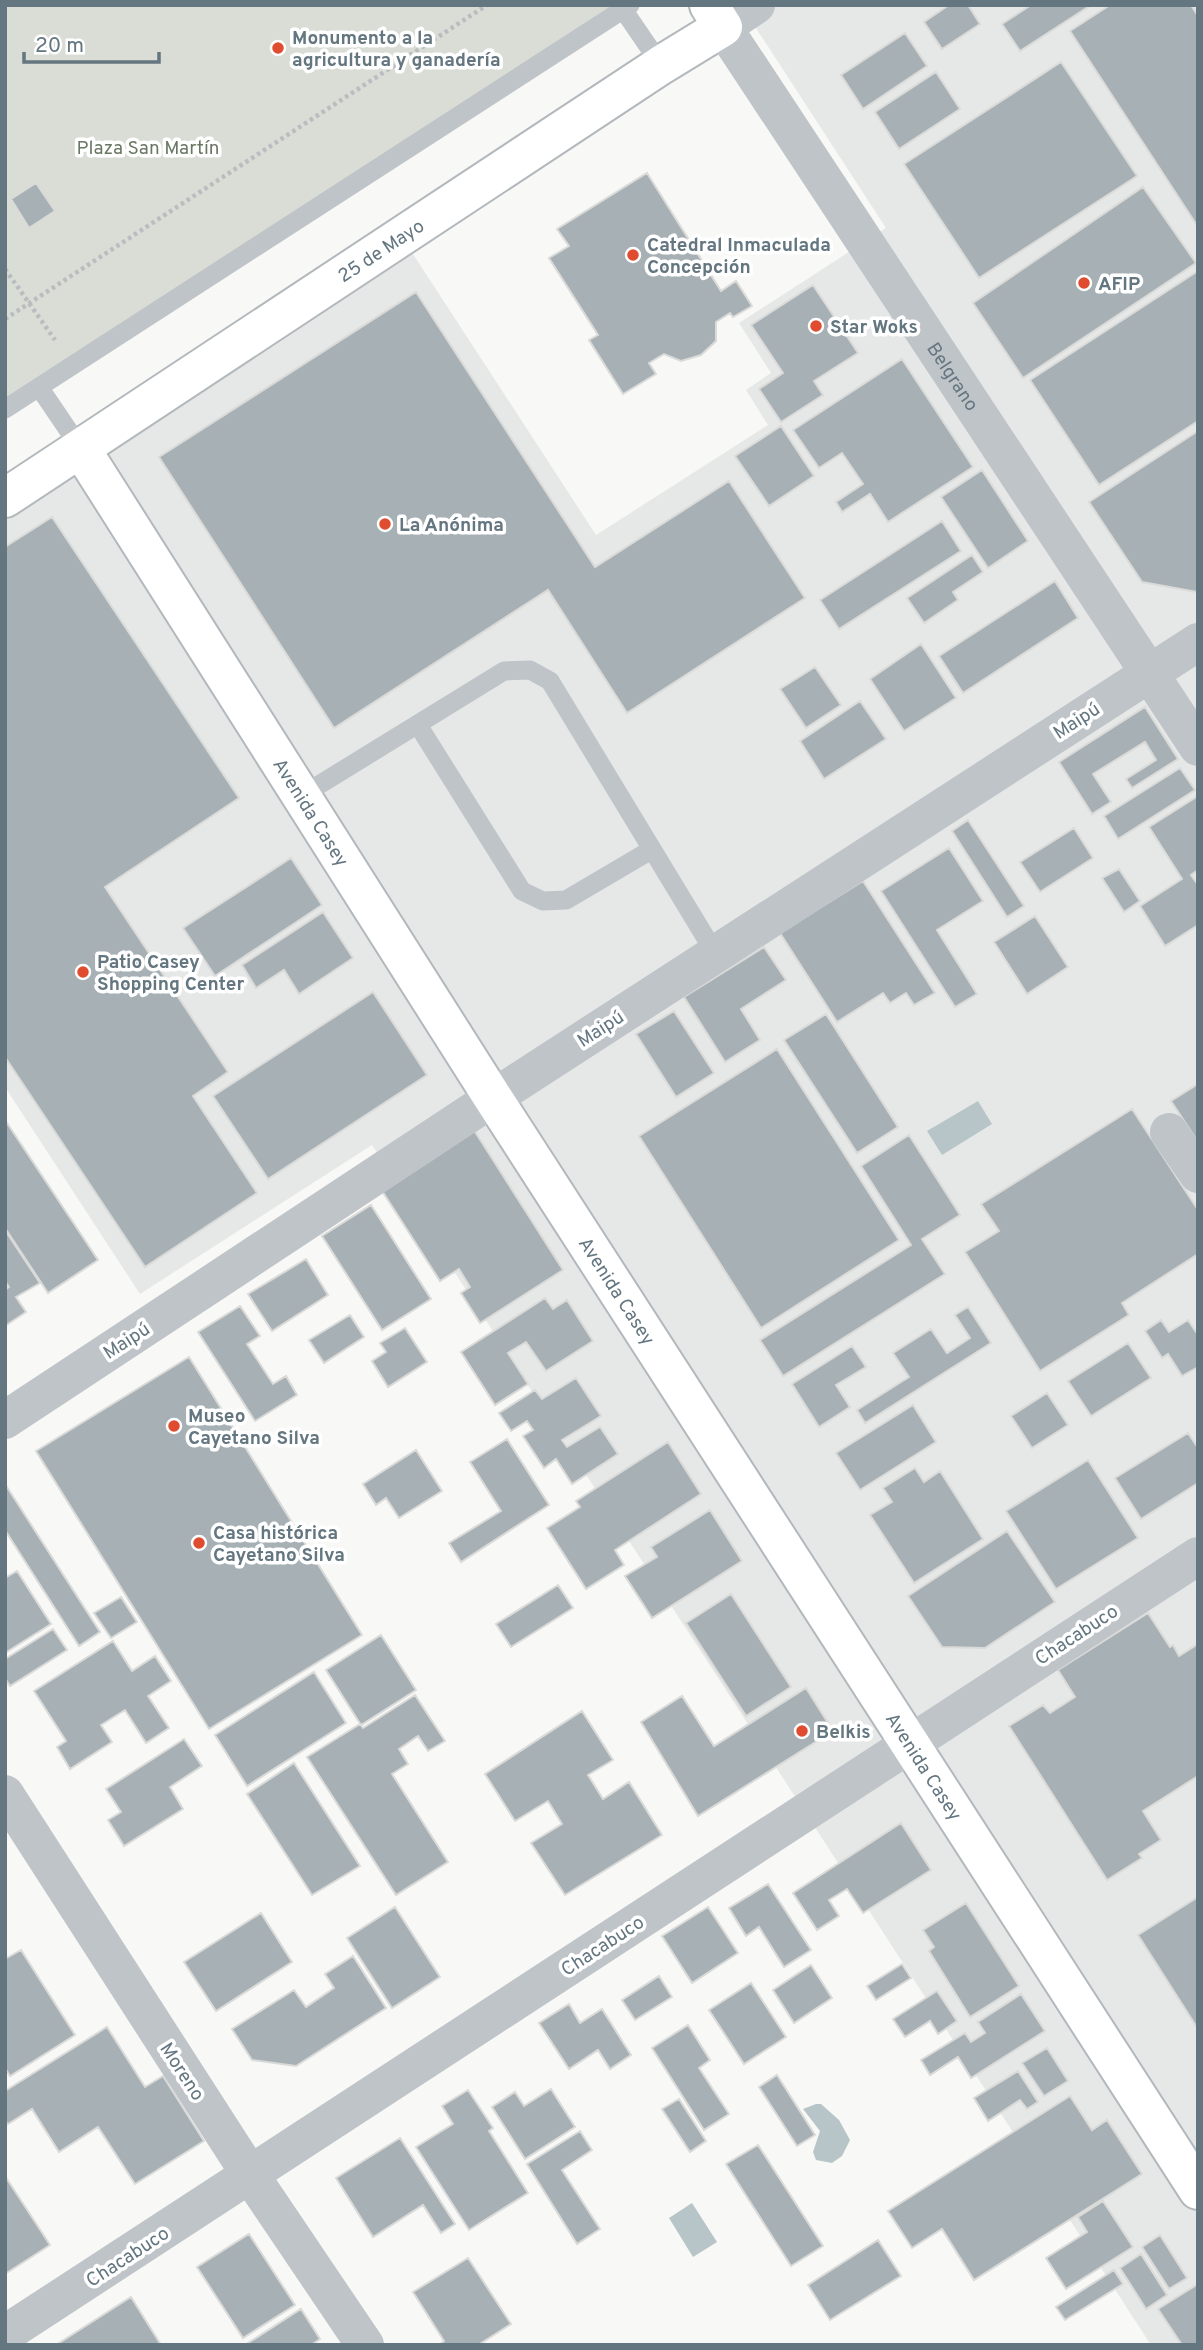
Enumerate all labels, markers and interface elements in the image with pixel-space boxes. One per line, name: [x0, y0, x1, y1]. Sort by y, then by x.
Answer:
scale bar: [24, 21, 159, 65]
place label: Monumento a la agricultura y ganadería: [292, 27, 501, 73]
text: 20 m: [35, 33, 84, 60]
marker: Monumento a la agricultura y ganadería: [270, 40, 286, 56]
park label: Plaza San Martín: [76, 137, 220, 161]
street label: 25 de Mayo: [334, 215, 429, 289]
place label: Catedral Inmaculada Concepción: [647, 234, 831, 280]
marker: Catedral Inmaculada Concepción: [625, 247, 641, 263]
place label: AFIP: [1098, 273, 1140, 297]
marker: AFIP: [1076, 275, 1092, 291]
place label: Star Woks: [830, 316, 918, 340]
marker: Star Woks: [808, 318, 824, 334]
street label: Belgrano: [920, 338, 983, 416]
place label: La Anónima: [399, 514, 504, 538]
marker: La Anónima: [377, 516, 393, 532]
street label: Maipú: [1049, 698, 1105, 746]
street label: Avenida Casey: [267, 754, 353, 872]
place label: Patio Casey Shopping Center: [97, 951, 244, 997]
marker: Patio Casey Shopping Center: [75, 964, 91, 980]
street label: Maipú: [573, 1006, 629, 1054]
street label: Avenida Casey: [572, 1233, 659, 1350]
street label: Maipú: [99, 1318, 155, 1366]
place label: Museo Cayetano Silva: [188, 1405, 320, 1451]
marker: Museo Cayetano Silva: [166, 1418, 182, 1434]
place label: Casa histórica Cayetano Silva: [213, 1522, 345, 1568]
marker: Casa histórica Cayetano Silva: [191, 1535, 207, 1551]
street label: Chacabuco: [1031, 1600, 1123, 1671]
street label: Avenida Casey: [879, 1709, 966, 1826]
place label: Belkis: [816, 1721, 871, 1745]
marker: Belkis: [794, 1723, 810, 1739]
street label: Chacabuco: [557, 1911, 649, 1982]
street label: Moreno: [154, 2038, 209, 2106]
street label: Chacabuco: [82, 2222, 174, 2293]

